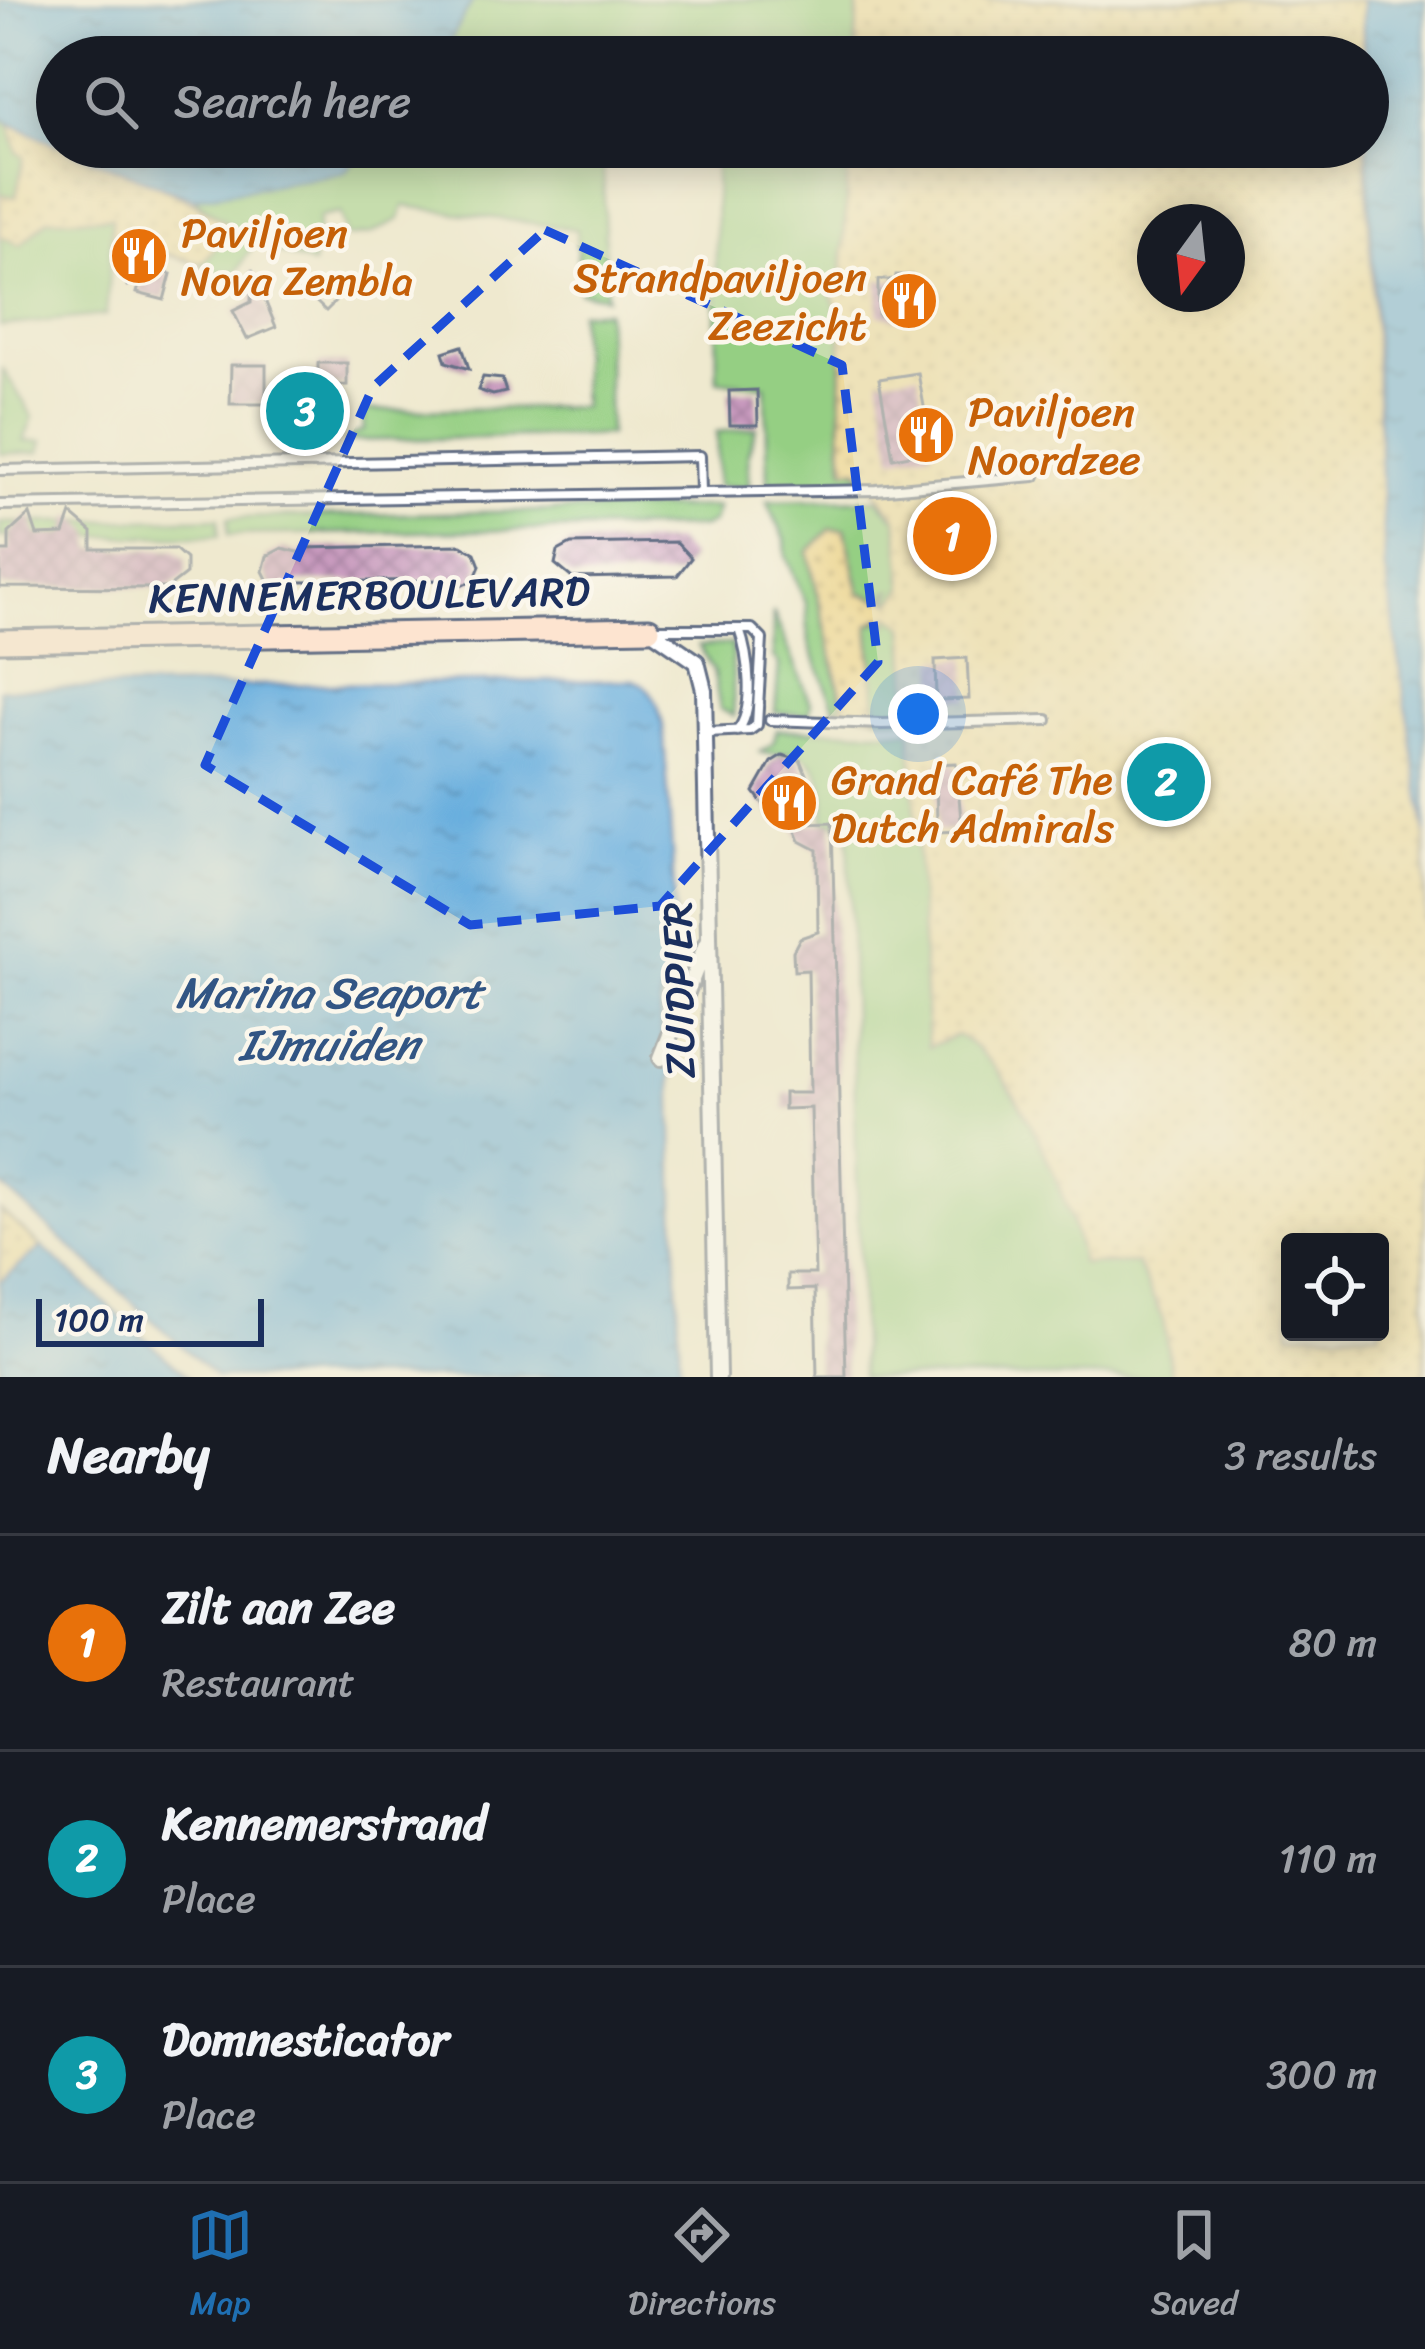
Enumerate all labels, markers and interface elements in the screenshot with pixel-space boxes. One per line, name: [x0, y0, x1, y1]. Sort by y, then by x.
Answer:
search box: [36, 36, 1389, 168]
text: Search here: [174, 62, 411, 142]
icon: search: [78, 69, 144, 135]
place label: Paviljoen Nova Zembla: [181, 196, 413, 318]
north arrow: [1137, 204, 1245, 312]
restaurant icon: Paviljoen Nova Zembla: [108, 225, 170, 287]
place label: Strandpaviljoen Zeezicht: [573, 241, 867, 363]
restaurant icon: Strandpaviljoen Zeezicht: [878, 270, 940, 332]
pin: 3: [266, 366, 344, 456]
place label: Paviljoen Noordzee: [968, 375, 1141, 497]
restaurant icon: Paviljoen Noordzee: [895, 404, 957, 466]
pin: 1: [913, 491, 991, 581]
street label: KENNEMERBOULEVARD: [148, 554, 590, 636]
your location: [888, 684, 948, 744]
pin: 2: [1127, 737, 1205, 827]
place label: Grand Café The Dutch Admirals: [831, 743, 1115, 865]
restaurant icon: Grand Café The Dutch Admirals: [758, 772, 820, 834]
street label: ZUIDPIER: [640, 901, 718, 1079]
water label: Marina Seaport IJmuiden: [176, 953, 487, 1085]
map controls: [1281, 1233, 1389, 1341]
button: locate: [1281, 1233, 1389, 1341]
text: 100 m: [54, 1291, 144, 1349]
scale bar: [36, 1293, 264, 1346]
text: Nearby: [48, 1410, 209, 1500]
text: 3 results: [1224, 1421, 1377, 1490]
text: Zilt aan Zee: [162, 1568, 395, 1648]
text: 1: [79, 1608, 95, 1677]
text: 80 m: [1289, 1608, 1377, 1677]
text: Restaurant: [162, 1648, 355, 1717]
text: Kennemerstrand: [162, 1784, 487, 1864]
text: 2: [76, 1824, 98, 1893]
text: 110 m: [1279, 1824, 1377, 1893]
text: Place: [162, 1864, 256, 1933]
text: Domnesticator: [162, 2000, 449, 2080]
text: 3: [76, 2040, 98, 2109]
text: 300 m: [1266, 2040, 1377, 2109]
text: Place: [162, 2080, 256, 2149]
tab: Map: [187, 2202, 253, 2332]
tab: Directions: [628, 2202, 776, 2332]
tab: Saved: [1151, 2202, 1238, 2332]

